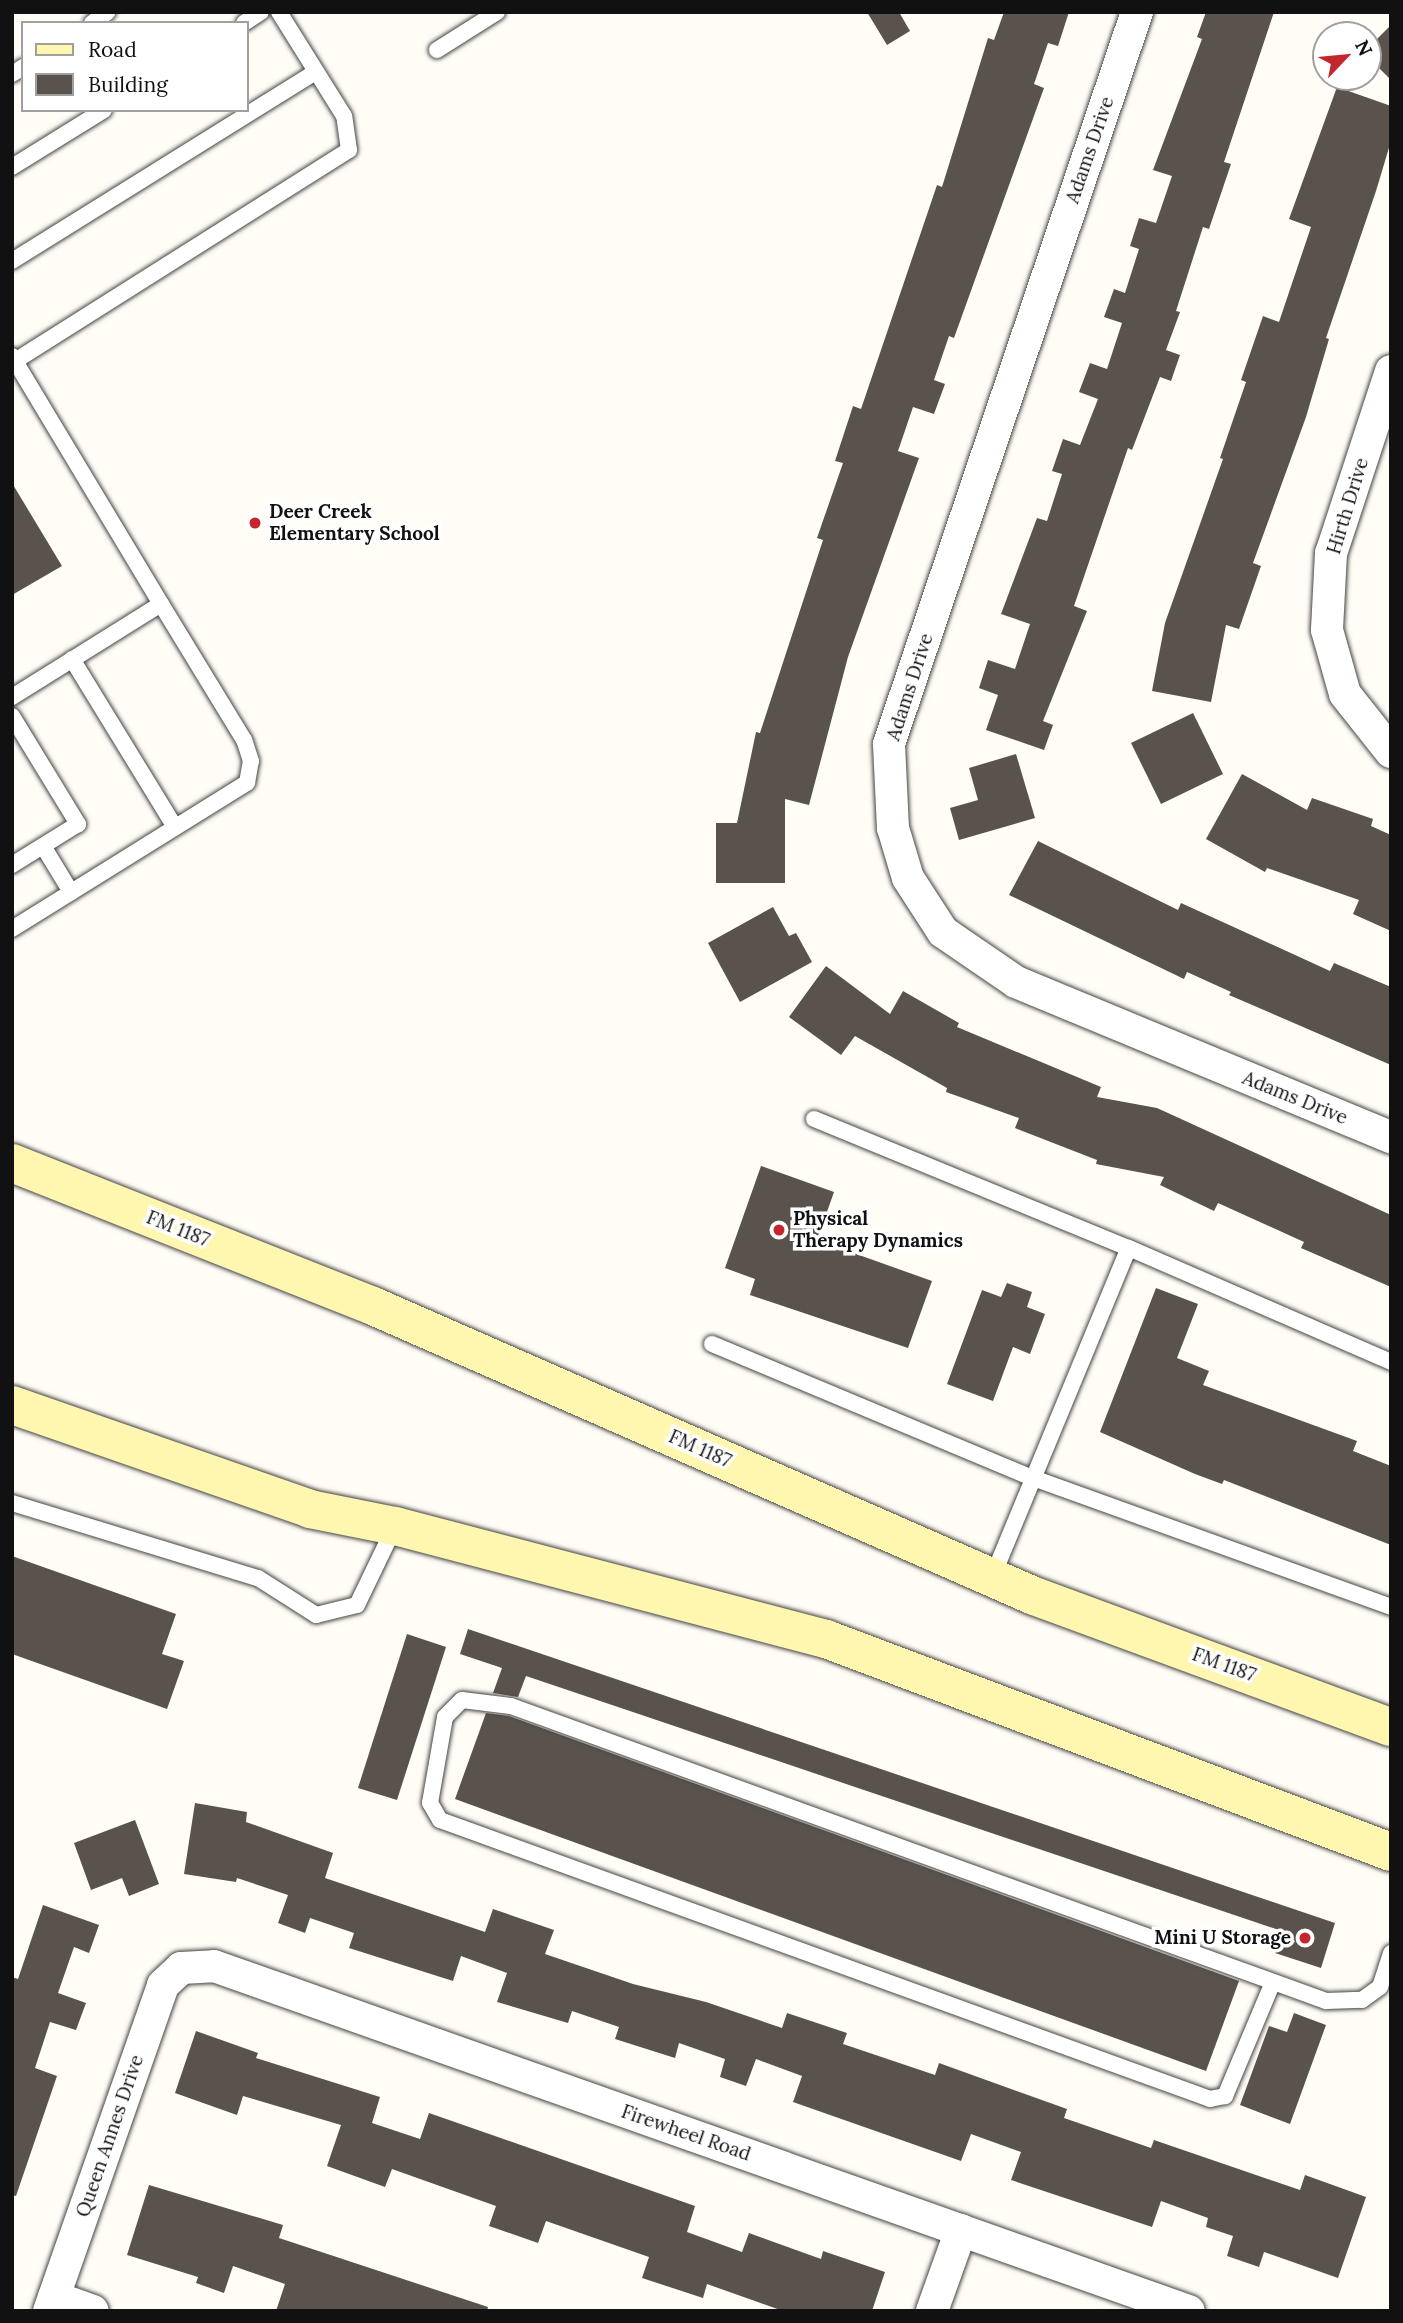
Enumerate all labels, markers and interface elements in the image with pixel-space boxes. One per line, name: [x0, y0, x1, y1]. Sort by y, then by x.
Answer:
legend: [21, 21, 248, 112]
north arrow: [1312, 21, 1382, 91]
text: Road: [88, 36, 137, 63]
text: N: [1350, 36, 1378, 60]
text: Building: [88, 71, 168, 98]
street label: Adams Drive: [1061, 94, 1119, 206]
street label: Hirth Drive: [1323, 455, 1373, 557]
place label: Deer Creek Elementary School: [269, 501, 440, 545]
marker: Deer Creek Elementary School: [247, 515, 263, 531]
street label: Adams Drive: [882, 631, 938, 743]
street label: Adams Drive: [1239, 1067, 1351, 1129]
street label: FM 1187: [143, 1206, 213, 1252]
place label: Physical Therapy Dynamics: [793, 1208, 963, 1252]
marker: Physical Therapy Dynamics: [771, 1222, 787, 1238]
street label: FM 1187: [665, 1425, 735, 1473]
street label: FM 1187: [1189, 1643, 1259, 1687]
place label: Mini U Storage: [1154, 1927, 1291, 1949]
marker: Mini U Storage: [1297, 1930, 1313, 1946]
street label: Queen Annes Drive: [72, 2052, 148, 2220]
street label: Firewheel Road: [618, 2100, 754, 2166]

